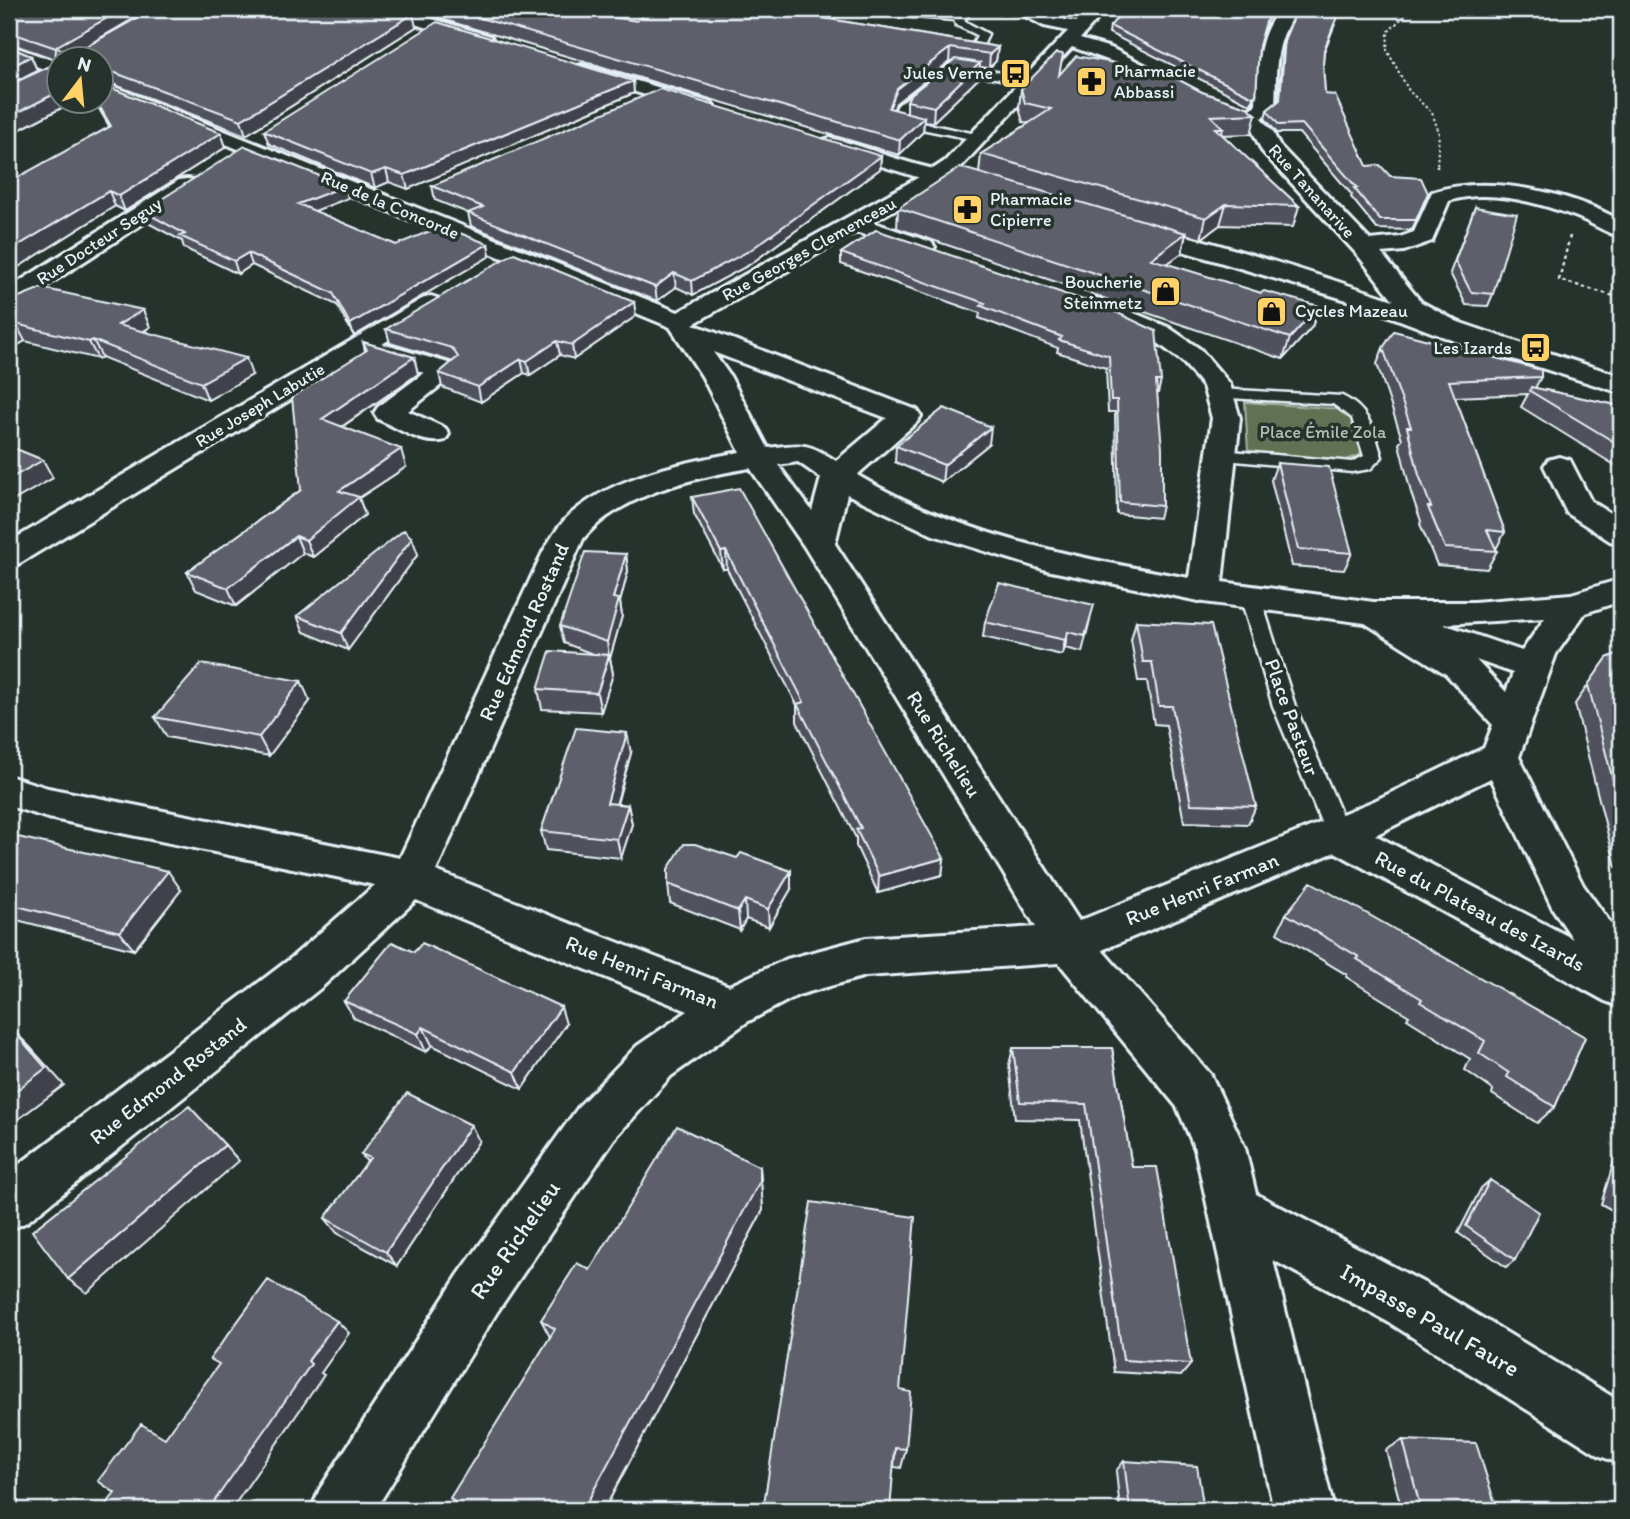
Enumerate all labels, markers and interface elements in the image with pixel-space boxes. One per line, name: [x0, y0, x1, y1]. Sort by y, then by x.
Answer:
north arrow: [46, 46, 116, 116]
text: N: [75, 51, 94, 77]
bus stop icon: Jules Verne: [999, 56, 1033, 90]
place label: Pharmacie Abbassi: [1114, 60, 1196, 103]
place label: Jules Verne: [904, 62, 993, 84]
pharmacy icon: Pharmacie Abbassi: [1074, 64, 1108, 98]
street label: Rue Tananarive: [1264, 139, 1360, 243]
street label: Rue de la Concorde: [317, 166, 463, 244]
place label: Pharmacie Cipierre: [990, 188, 1072, 231]
street label: Rue Docteur Seguy: [32, 192, 166, 290]
street label: Rue Georges Clemenceau: [718, 192, 900, 306]
pharmacy icon: Pharmacie Cipierre: [950, 192, 984, 226]
place label: Boucherie Steinmetz: [1064, 271, 1142, 314]
shop icon: Boucherie Steinmetz: [1148, 275, 1182, 309]
shop icon: Cycles Mazeau: [1255, 294, 1289, 328]
place label: Cycles Mazeau: [1295, 300, 1408, 322]
bus stop icon: Les Izards: [1518, 331, 1552, 365]
place label: Les Izards: [1433, 337, 1512, 359]
street label: Rue Joseph Labutie: [191, 358, 329, 452]
park label: Place Émile Zola: [1260, 421, 1387, 443]
street label: Rue Edmond Rostand: [473, 539, 574, 725]
street label: Place Pasteur: [1260, 655, 1325, 779]
street label: Rue Richelieu: [902, 686, 987, 802]
street label: Rue du Plateau des Izards: [1371, 845, 1589, 977]
street label: Rue Henri Farman: [1122, 846, 1282, 931]
street label: Rue Henri Farman: [562, 929, 722, 1014]
street label: Rue Edmond Rostand: [84, 1012, 251, 1150]
street label: Rue Richelieu: [463, 1175, 566, 1305]
street label: Impasse Paul Faure: [1336, 1257, 1525, 1383]

